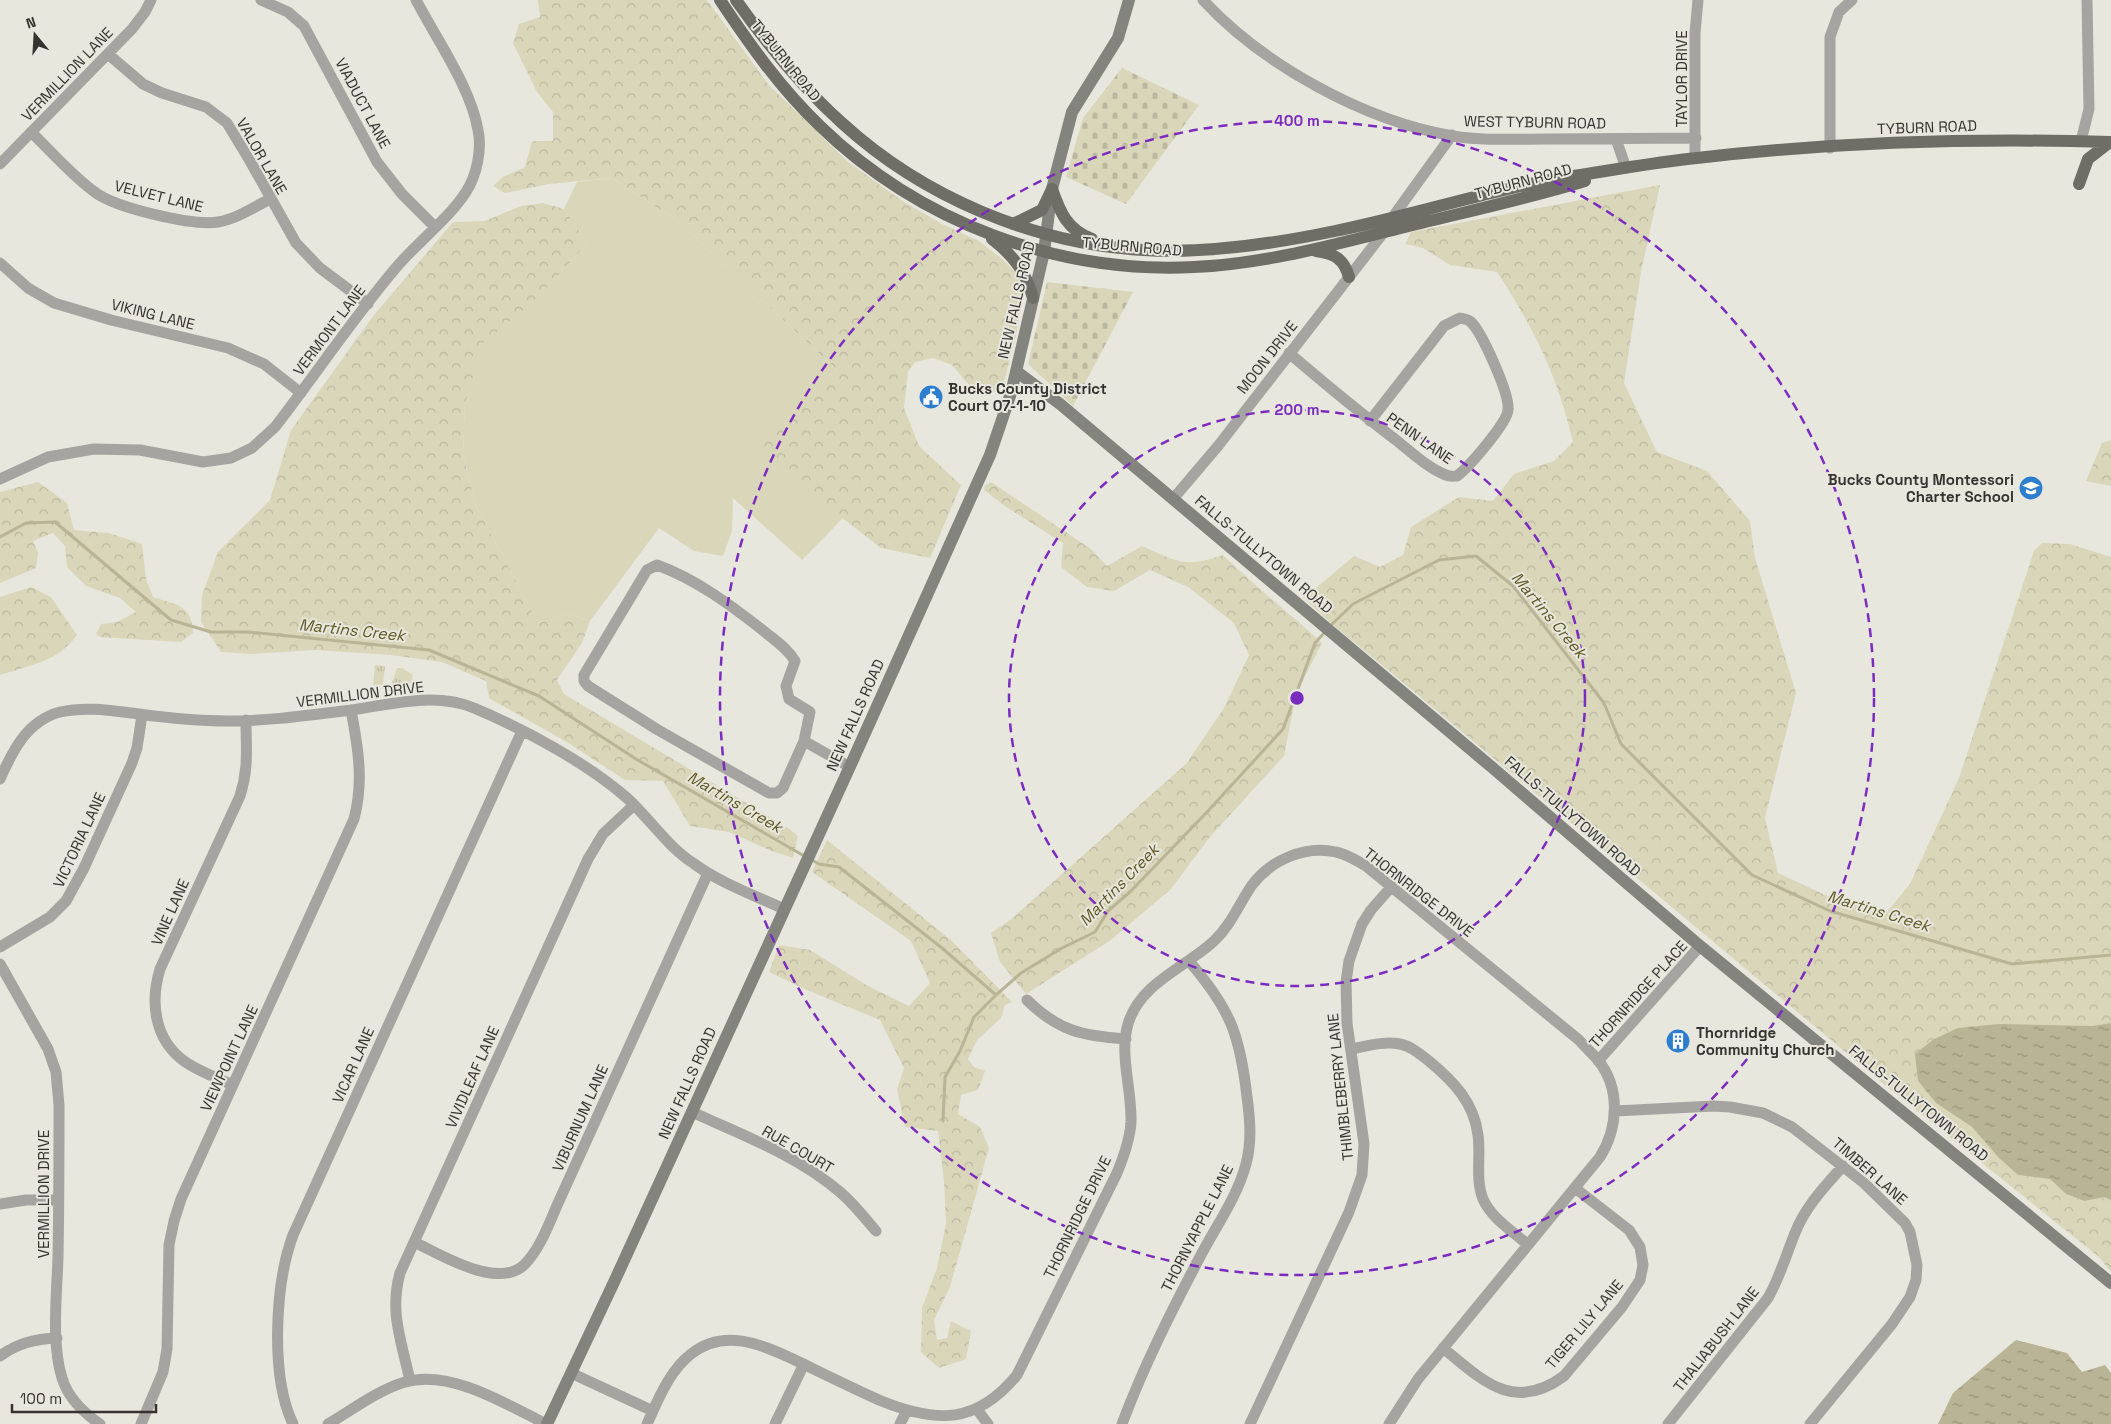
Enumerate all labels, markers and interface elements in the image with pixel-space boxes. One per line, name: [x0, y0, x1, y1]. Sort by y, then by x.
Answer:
north arrow: [10, 10, 60, 60]
street label: TYBURN ROAD: [747, 15, 825, 105]
street label: VERMILLION LANE: [18, 23, 116, 125]
street label: TAYLOR DRIVE: [1672, 30, 1691, 128]
street label: VIADUCT LANE: [331, 54, 395, 152]
text: 400 m: [1274, 111, 1320, 130]
street label: WEST TYBURN ROAD: [1464, 111, 1606, 133]
street label: VALOR LANE: [232, 114, 292, 198]
street label: TYBURN ROAD: [1877, 116, 1977, 138]
street label: TYBURN ROAD: [1472, 159, 1574, 203]
street label: VELVET LANE: [113, 176, 205, 216]
street label: TYBURN ROAD: [1081, 232, 1183, 260]
street label: NEW FALLS ROAD: [993, 239, 1039, 361]
street label: VERMONT LANE: [289, 281, 369, 379]
street label: VIKING LANE: [109, 294, 197, 334]
street label: MOON DRIVE: [1233, 317, 1301, 397]
place label: Bucks County District Court 07-1-10: [948, 379, 1107, 415]
public building icon: Bucks County District Court 07-1-10: [918, 384, 944, 410]
text: 200 m: [1275, 400, 1319, 419]
street label: PENN LANE: [1383, 408, 1457, 468]
place label: Bucks County Montessori Charter School: [1828, 470, 2014, 506]
school or university icon: Bucks County Montessori Charter School: [2018, 475, 2044, 501]
street label: FALLS-TULLYTOWN ROAD: [1191, 491, 1337, 617]
water label: Martins Creek: [1507, 568, 1593, 664]
water label: Martins Creek: [298, 614, 408, 646]
street label: NEW FALLS ROAD: [822, 656, 888, 774]
street label: VERMILLION DRIVE: [295, 677, 425, 711]
centre of rings: [1288, 689, 1306, 707]
street label: FALLS-TULLYTOWN ROAD: [1501, 752, 1645, 880]
water label: Martins Creek: [684, 766, 788, 839]
street label: VICTORIA LANE: [49, 789, 109, 891]
water label: Martins Creek: [1075, 838, 1165, 931]
street label: THORNRIDGE DRIVE: [1360, 843, 1478, 941]
street label: VINE LANE: [147, 876, 193, 948]
water label: Martins Creek: [1825, 885, 1935, 937]
street label: THORNRIDGE PLACE: [1585, 936, 1691, 1052]
street label: VIEWPOINT LANE: [196, 1002, 262, 1114]
street label: THIMBLEBERRY LANE: [1323, 1013, 1357, 1161]
street label: VIVIDLEAF LANE: [441, 1023, 503, 1131]
place label: Thornridge Community Church: [1696, 1023, 1834, 1059]
street label: VICAR LANE: [328, 1024, 378, 1106]
street label: NEW FALLS ROAD: [654, 1024, 720, 1142]
building icon: Thornridge Community Church: [1665, 1028, 1691, 1054]
street label: FALLS-TULLYTOWN ROAD: [1845, 1041, 1993, 1165]
street label: VIBURNUM LANE: [548, 1062, 612, 1174]
street label: RUE COURT: [759, 1121, 837, 1177]
street label: VERMILLION DRIVE: [34, 1130, 53, 1258]
street label: TIMBER LANE: [1829, 1133, 1911, 1209]
street label: THORNRIDGE DRIVE: [1039, 1153, 1115, 1281]
street label: THORNYAPPLE LANE: [1157, 1161, 1237, 1295]
street label: TIGER LILY LANE: [1541, 1275, 1627, 1373]
street label: THALIABUSH LANE: [1669, 1283, 1763, 1395]
scale bar: [12, 1382, 156, 1414]
text: 100 m: [20, 1389, 62, 1408]

